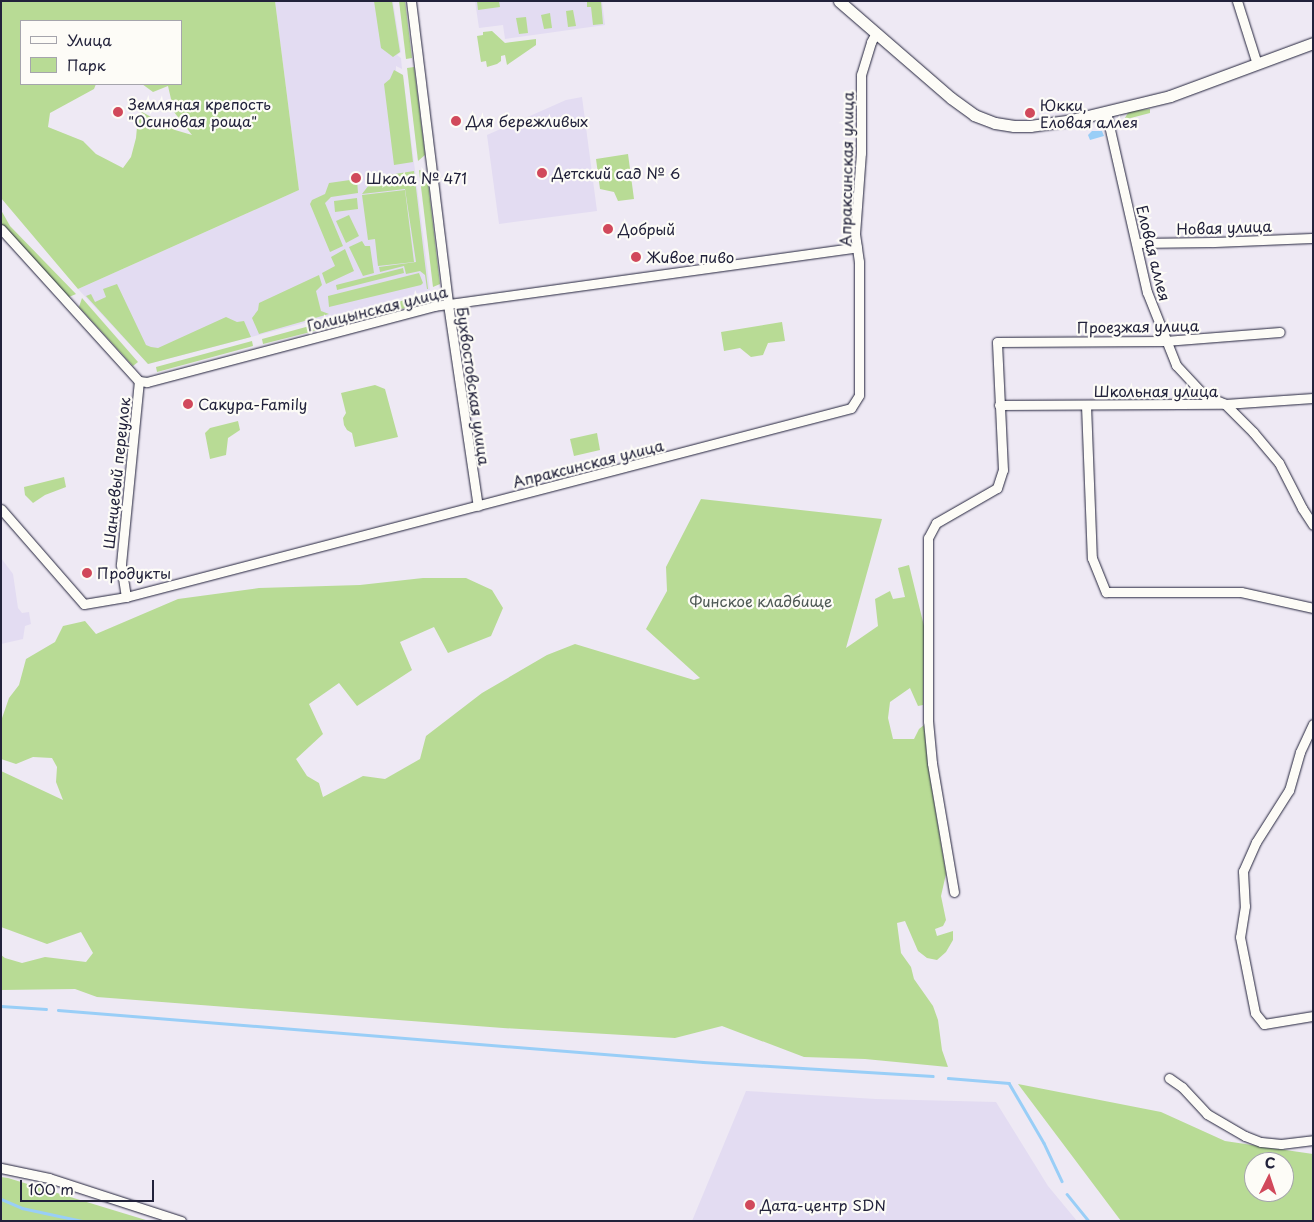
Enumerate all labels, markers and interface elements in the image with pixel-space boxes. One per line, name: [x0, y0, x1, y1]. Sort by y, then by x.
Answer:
legend: [20, 20, 182, 85]
text: Улица: [67, 28, 112, 51]
text: Парк: [67, 53, 106, 76]
street label: Апраксинская улица: [836, 91, 856, 247]
place label: Земляная крепость "Осиновая роща": [128, 94, 271, 129]
place label: Юкки, Еловая аллея: [1040, 95, 1138, 130]
marker: Земляная крепость "Осиновая роща": [112, 106, 124, 118]
marker: Юкки, Еловая аллея: [1024, 107, 1036, 119]
place label: Для бережливых: [466, 112, 587, 130]
marker: Для бережливых: [450, 115, 462, 127]
place label: Детский сад № 6: [552, 164, 681, 182]
marker: Детский сад № 6: [536, 167, 548, 179]
place label: Школа № 471: [366, 169, 468, 187]
marker: Школа № 471: [350, 172, 362, 184]
street label: Еловая аллея: [1133, 203, 1175, 303]
street label: Новая улица: [1176, 216, 1272, 238]
place label: Добрый: [618, 220, 675, 238]
marker: Добрый: [602, 223, 614, 235]
place label: Живое пиво: [646, 248, 735, 266]
marker: Живое пиво: [630, 251, 642, 263]
street label: Голицынская улица: [304, 282, 450, 334]
street label: Бухвостовская улица: [454, 305, 494, 467]
street label: Проезжая улица: [1076, 316, 1200, 336]
street label: Школьная улица: [1093, 382, 1219, 400]
place label: Сакура-Family: [198, 395, 307, 413]
street label: Шанцевый переулок: [99, 396, 133, 550]
marker: Сакура-Family: [182, 398, 194, 410]
street label: Апраксинская улица: [510, 435, 666, 491]
place label: Продукты: [97, 564, 171, 582]
marker: Продукты: [81, 567, 93, 579]
park label: Финское кладбище: [689, 592, 833, 610]
north arrow: [1244, 1152, 1294, 1202]
text: С: [1264, 1152, 1276, 1173]
scale bar: [22, 1170, 156, 1202]
text: 100 m: [28, 1177, 74, 1200]
place label: Дата-центр SDN: [760, 1196, 886, 1214]
marker: Дата-центр SDN: [744, 1199, 756, 1211]

